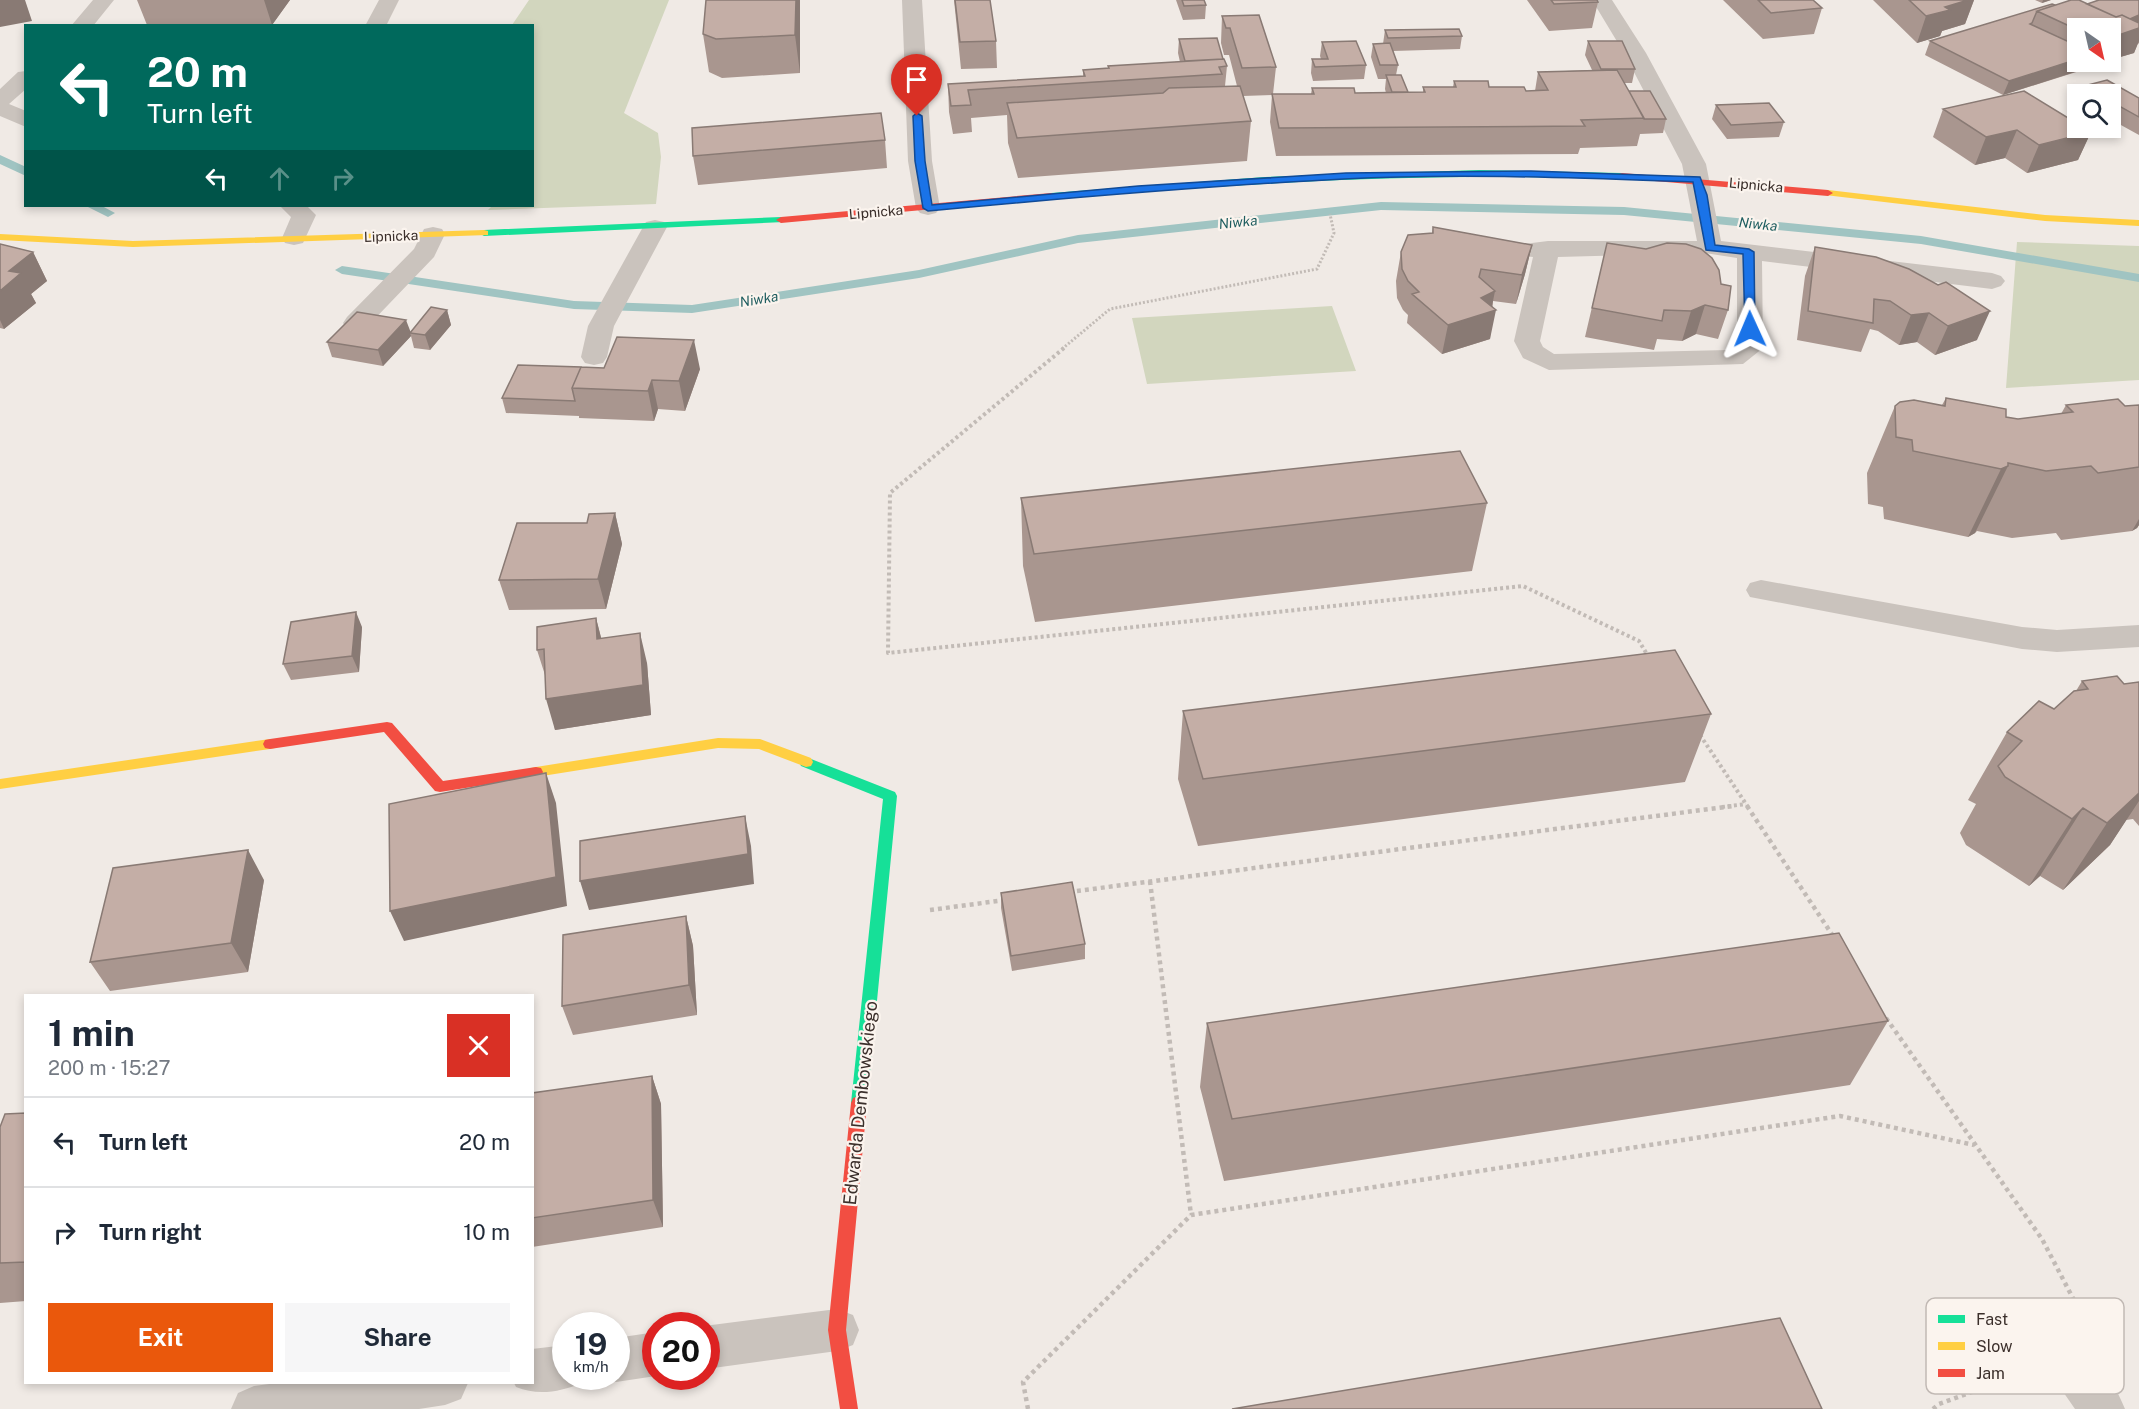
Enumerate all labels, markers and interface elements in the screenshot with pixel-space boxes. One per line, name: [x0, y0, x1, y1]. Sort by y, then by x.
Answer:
north arrow: [2067, 18, 2121, 72]
map controls: [2067, 18, 2121, 138]
text: 20 m: [147, 47, 248, 96]
icon: left: [48, 48, 126, 126]
pin: [891, 54, 942, 116]
icon: arrive: [900, 63, 933, 96]
button: search: [2067, 84, 2121, 138]
text: Turn left: [147, 97, 253, 129]
icon: left: [200, 162, 233, 195]
icon: ahead: [263, 162, 296, 195]
icon: right: [326, 162, 359, 195]
street label: Lipnicka: [1728, 175, 1784, 195]
street label: Lipnicka: [848, 202, 904, 222]
water label: Niwka: [1218, 212, 1258, 232]
water label: Niwka: [1738, 214, 1778, 234]
street label: Lipnicka: [364, 227, 418, 245]
water label: Niwka: [739, 288, 779, 310]
position arrow: [1718, 297, 1782, 361]
street label: Edwarda Dembowskiego: [839, 1000, 881, 1206]
text: 1 min: [48, 1012, 135, 1054]
button: close: [447, 1014, 510, 1077]
text: 200 m · 15:27: [48, 1056, 170, 1080]
icon: left: [48, 1126, 81, 1159]
text: Turn left: [99, 1129, 188, 1155]
text: 20 m: [459, 1129, 510, 1155]
icon: right: [48, 1216, 81, 1249]
text: Turn right: [99, 1219, 202, 1245]
text: 10 m: [463, 1219, 510, 1245]
legend: [1926, 1298, 2124, 1394]
button: Exit: [48, 1303, 273, 1372]
button: Share: [285, 1303, 510, 1372]
text: Fast: [1976, 1310, 2008, 1329]
speed limit sign: 20: [642, 1312, 720, 1390]
text: 19: [575, 1326, 607, 1362]
text: Slow: [1976, 1337, 2013, 1356]
text: km/h: [573, 1358, 609, 1375]
text: Jam: [1976, 1364, 2005, 1383]

